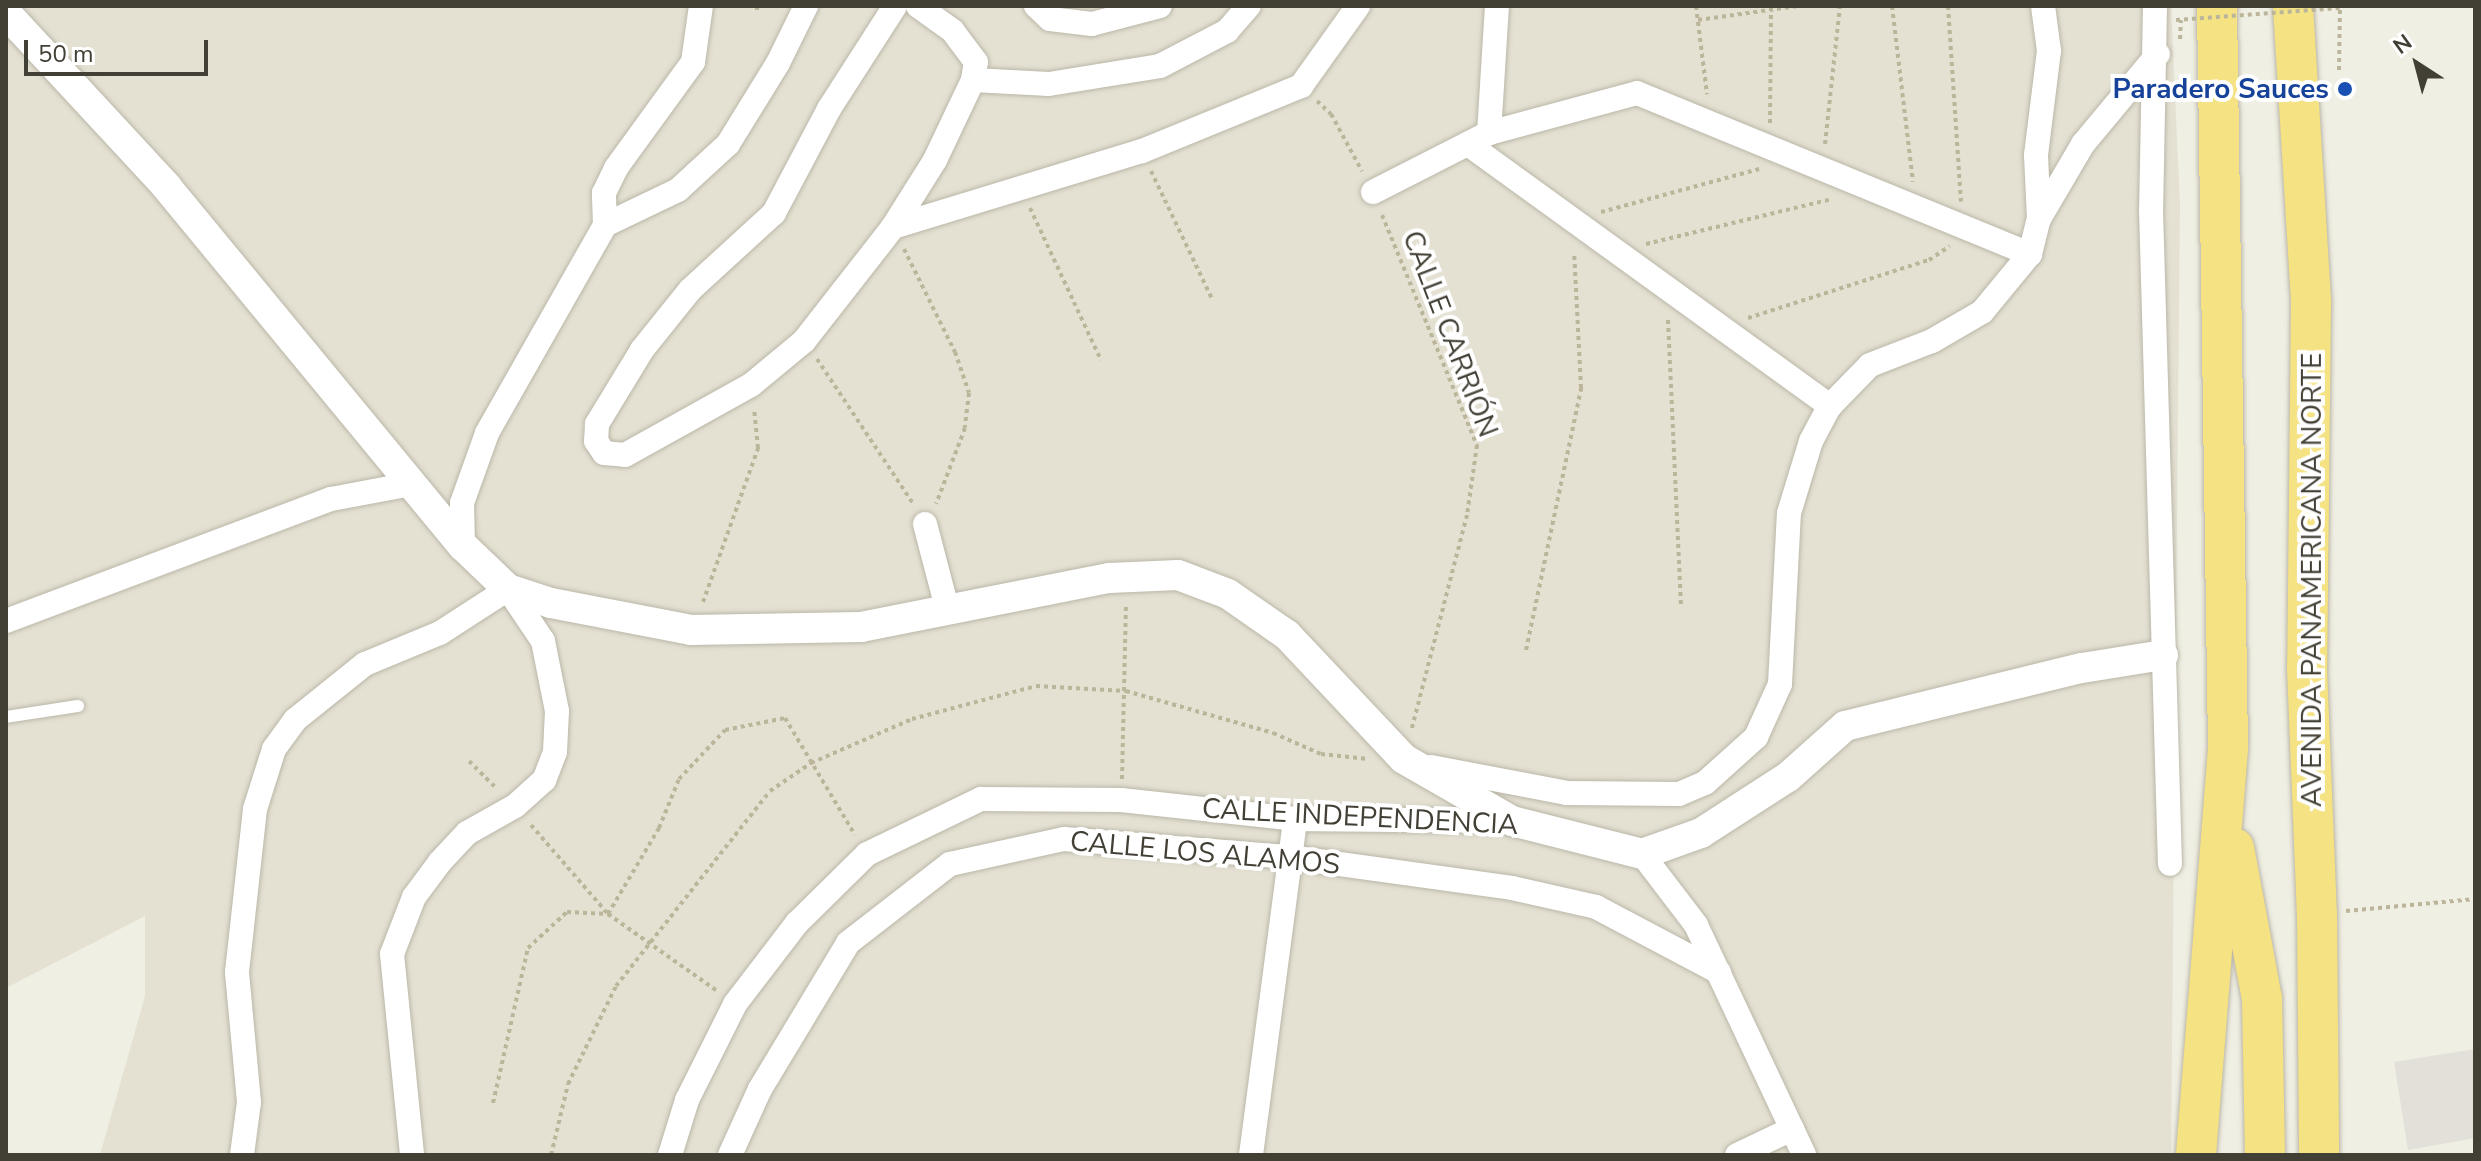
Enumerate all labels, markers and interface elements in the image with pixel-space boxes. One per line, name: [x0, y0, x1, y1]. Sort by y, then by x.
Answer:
scale bar: [28, 24, 212, 74]
north arrow: [2377, 24, 2457, 104]
text: N: [2387, 28, 2418, 62]
text: 50 m: [38, 38, 94, 70]
place label: Paradero Sauces: [2113, 72, 2329, 106]
marker: Paradero Sauces: [2336, 80, 2354, 98]
street label: CALLE CARRIÓN: [1395, 226, 1505, 442]
street label: AVENIDA PANAMERICANA NORTE: [2295, 353, 2329, 807]
street label: CALLE INDEPENDENCIA: [1201, 792, 1519, 842]
street label: CALLE LOS ALAMOS: [1069, 824, 1341, 882]

